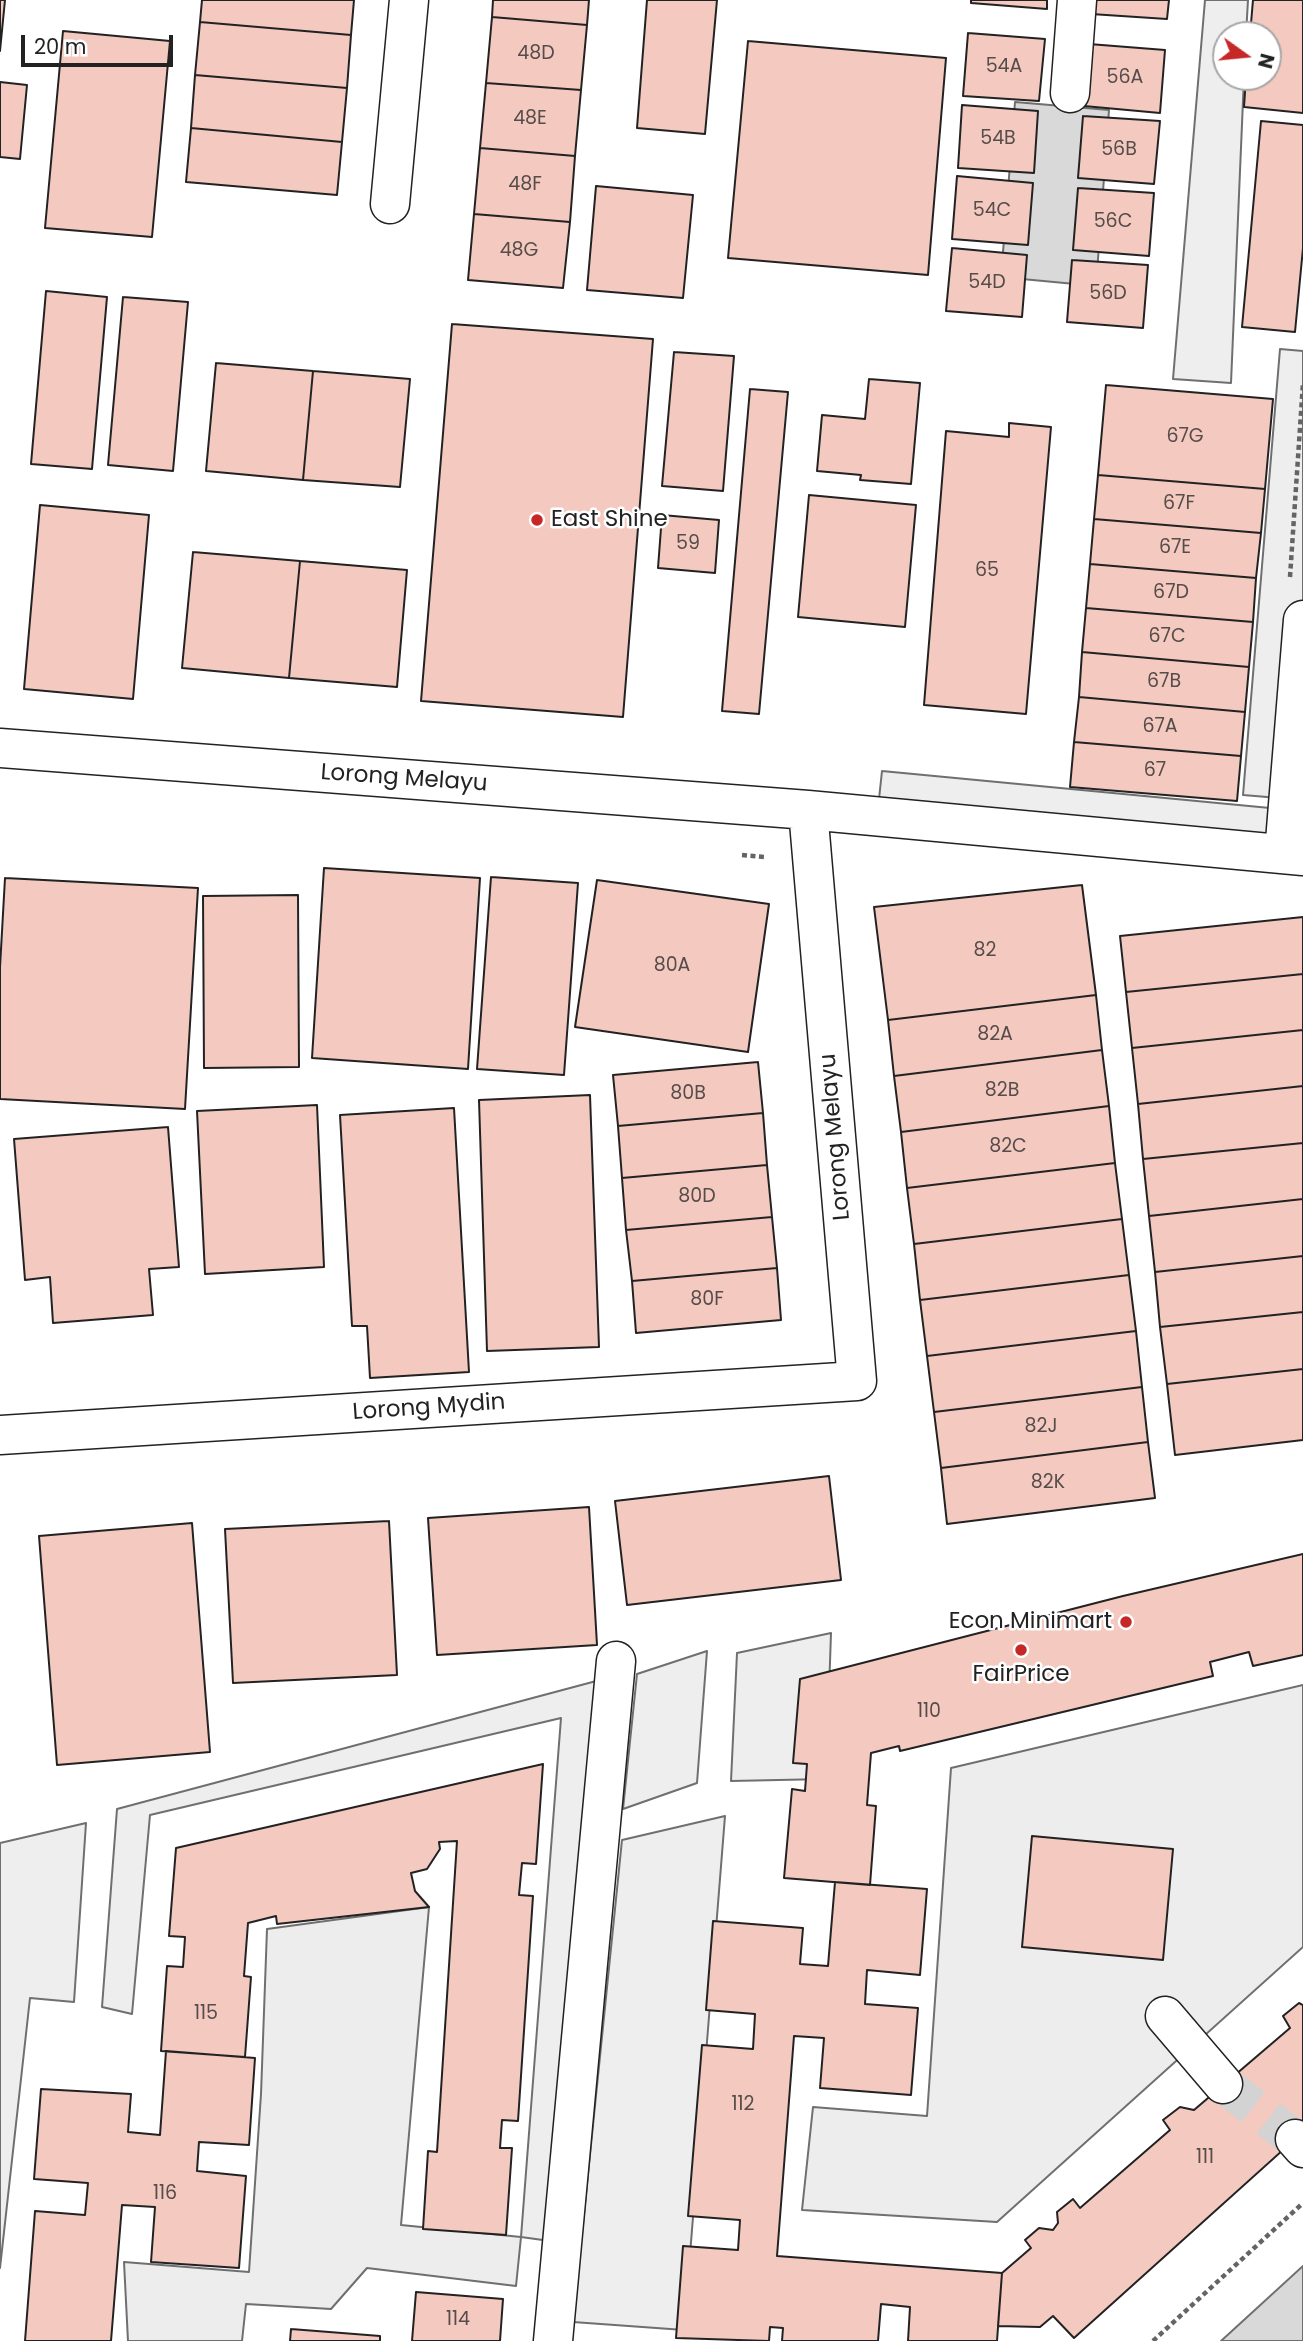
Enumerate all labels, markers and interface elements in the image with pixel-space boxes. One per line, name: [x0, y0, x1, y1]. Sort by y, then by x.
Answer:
scale bar: [24, 21, 177, 65]
north arrow: [1212, 21, 1282, 91]
text: 20 m: [34, 32, 87, 61]
house number: 48D: [517, 43, 555, 65]
text: N: [1251, 51, 1281, 71]
house number: 54A: [986, 56, 1022, 78]
house number: 56A: [1107, 67, 1143, 89]
house number: 48E: [513, 108, 547, 130]
house number: 54B: [980, 128, 1016, 150]
house number: 56B: [1101, 139, 1137, 161]
house number: 48F: [508, 174, 542, 196]
house number: 54C: [973, 200, 1011, 222]
house number: 56C: [1094, 211, 1132, 233]
house number: 48G: [500, 240, 538, 262]
house number: 54D: [968, 272, 1006, 294]
house number: 56D: [1089, 283, 1127, 305]
house number: 67G: [1166, 426, 1204, 448]
house number: 67F: [1163, 493, 1195, 515]
place label: East Shine: [551, 506, 668, 534]
marker: East Shine: [529, 512, 545, 528]
house number: 59: [676, 533, 700, 555]
house number: 67E: [1159, 537, 1191, 559]
house number: 65: [975, 560, 999, 582]
house number: 67D: [1153, 582, 1189, 604]
house number: 67C: [1148, 626, 1186, 648]
house number: 67B: [1147, 671, 1181, 693]
house number: 67A: [1142, 716, 1178, 738]
street label: Lorong Melayu: [320, 759, 488, 799]
house number: 67: [1144, 760, 1166, 782]
house number: 82: [974, 940, 996, 962]
house number: 80A: [654, 955, 690, 977]
house number: 82A: [977, 1024, 1013, 1046]
street label: Lorong Melayu: [815, 1052, 857, 1222]
house number: 82B: [985, 1080, 1019, 1102]
house number: 80B: [670, 1083, 706, 1105]
house number: 82C: [989, 1136, 1027, 1158]
house number: 80D: [678, 1186, 716, 1208]
house number: 80F: [690, 1289, 724, 1311]
street label: Lorong Mydin: [352, 1389, 506, 1427]
house number: 82J: [1025, 1416, 1057, 1438]
house number: 82K: [1031, 1472, 1065, 1494]
place label: Econ Minimart: [949, 1608, 1112, 1636]
marker: Econ Minimart: [1118, 1614, 1134, 1630]
marker: FairPrice: [1013, 1642, 1029, 1658]
place label: FairPrice: [972, 1661, 1070, 1689]
house number: 110: [917, 1701, 941, 1723]
house number: 115: [194, 2003, 218, 2025]
house number: 112: [731, 2094, 755, 2116]
house number: 111: [1196, 2147, 1214, 2169]
house number: 116: [153, 2183, 177, 2205]
house number: 114: [446, 2309, 470, 2331]

